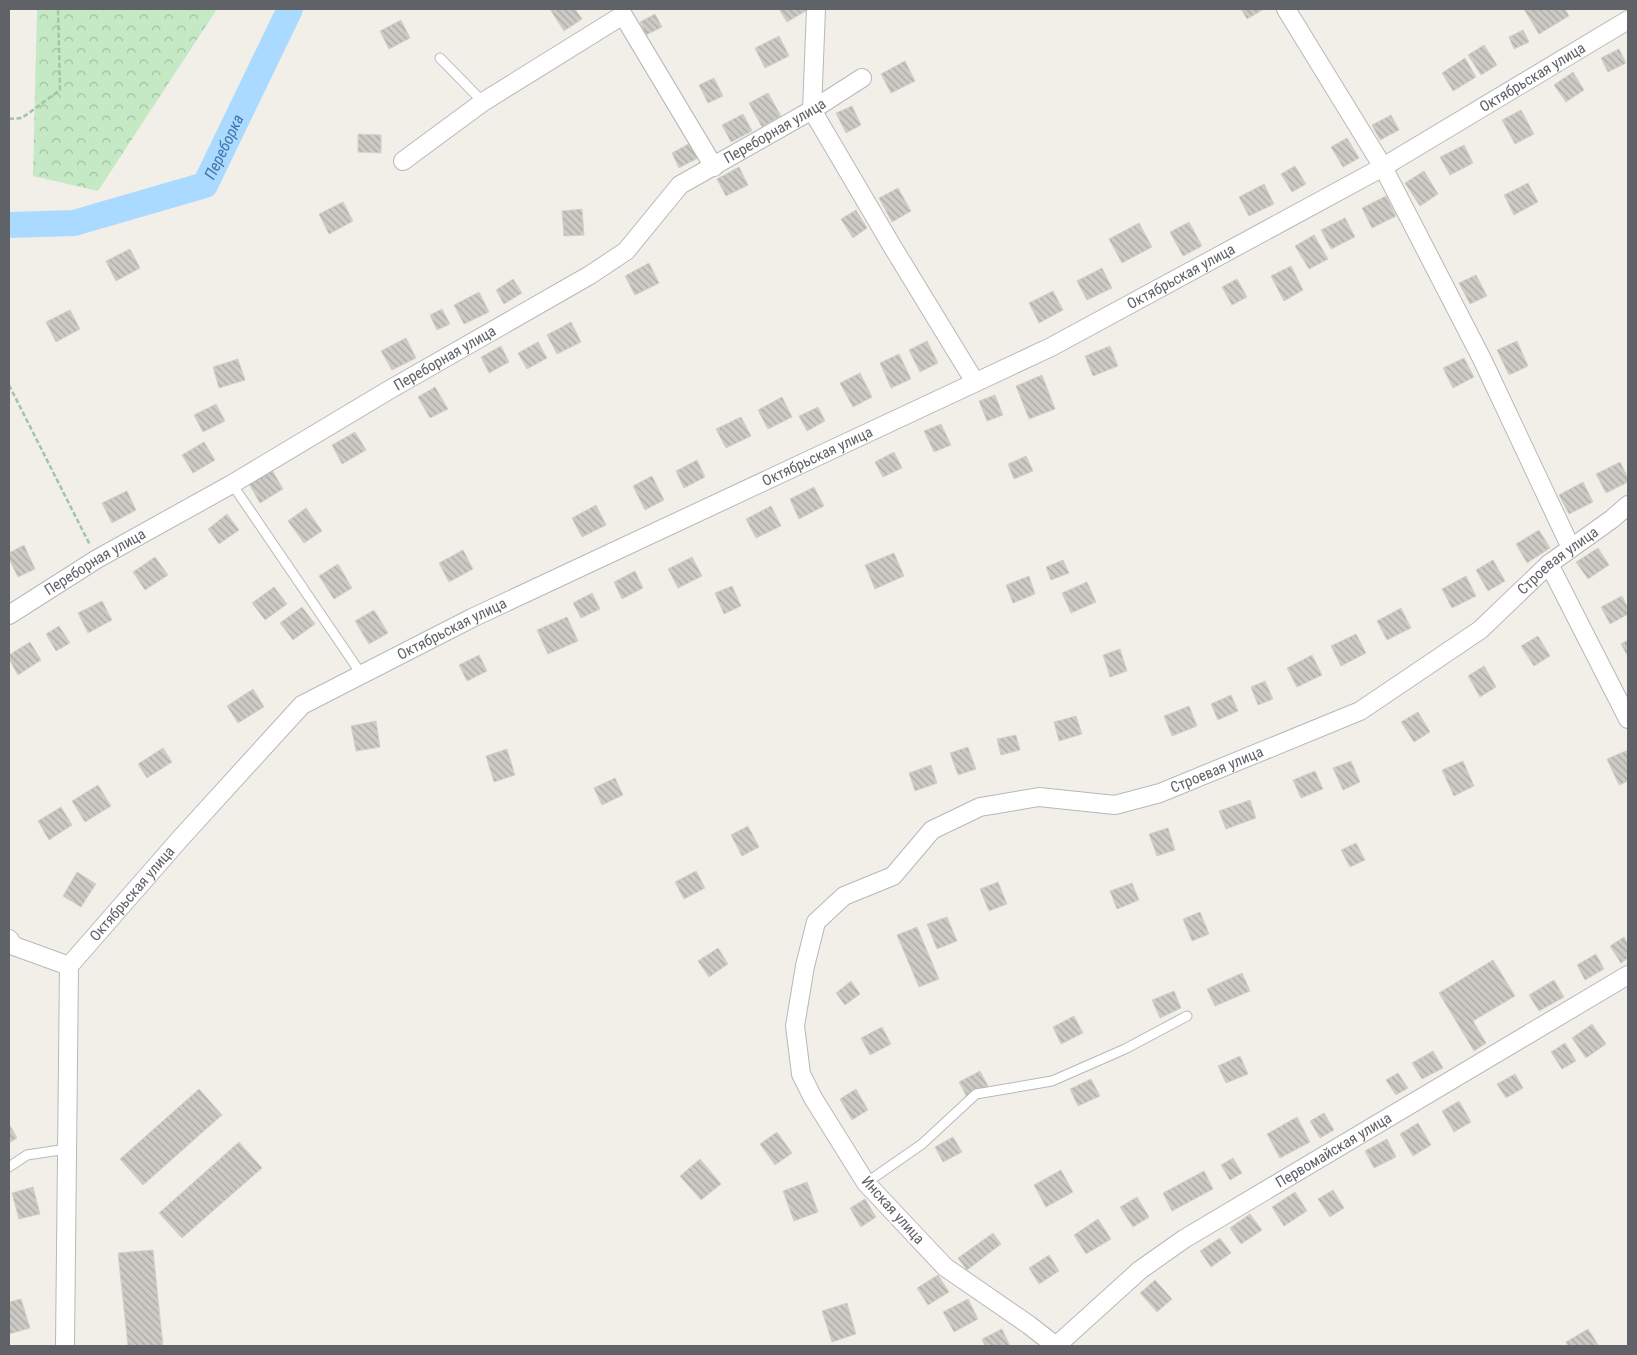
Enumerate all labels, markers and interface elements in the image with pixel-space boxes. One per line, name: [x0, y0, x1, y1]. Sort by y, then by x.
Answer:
street label: Октябрьская улица: [1476, 39, 1588, 116]
street label: Переборная улица: [721, 94, 829, 167]
water label: Переборка: [200, 111, 247, 182]
street label: Октябрьская улица: [1124, 240, 1238, 313]
street label: Переборная улица: [390, 322, 499, 394]
street label: Октябрьская улица: [759, 423, 875, 490]
street label: Строевая улица: [1514, 523, 1602, 598]
street label: Переборная улица: [41, 525, 149, 599]
street label: Октябрьская улица: [394, 594, 509, 664]
street label: Строевая улица: [1168, 743, 1266, 797]
street label: Октябрьская улица: [86, 843, 178, 945]
street label: Первомайская улица: [1272, 1109, 1395, 1192]
street label: Инская улица: [858, 1172, 928, 1248]

